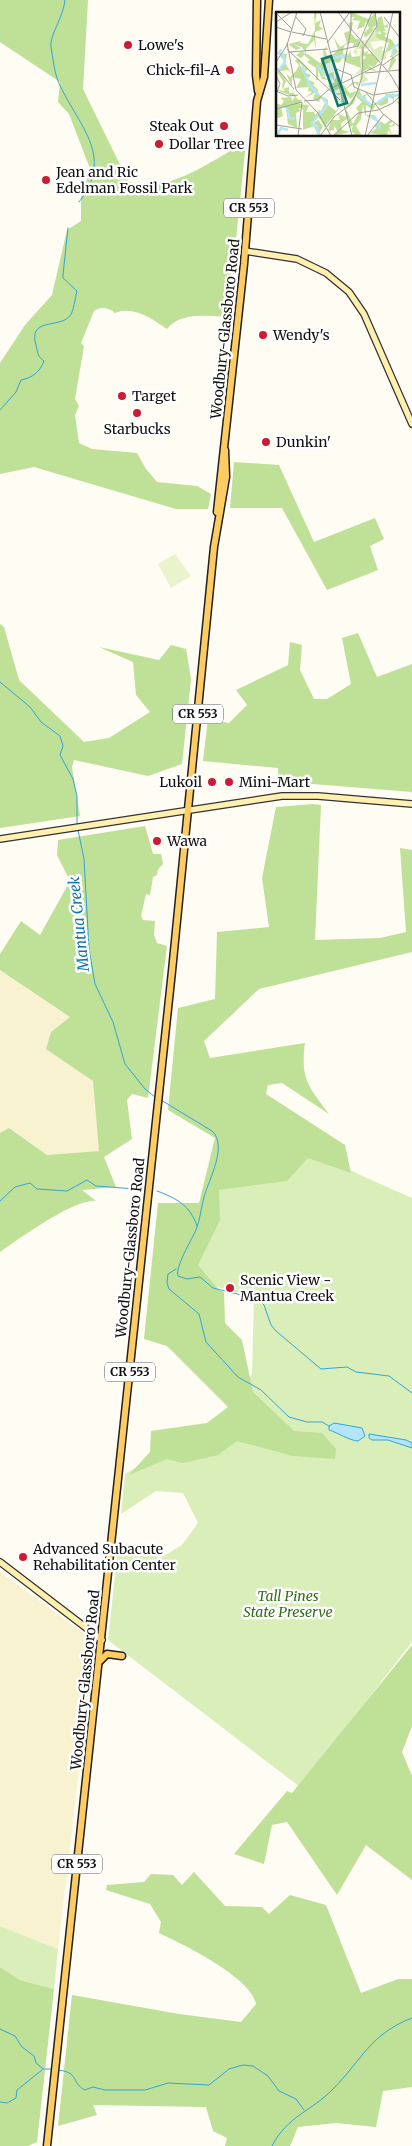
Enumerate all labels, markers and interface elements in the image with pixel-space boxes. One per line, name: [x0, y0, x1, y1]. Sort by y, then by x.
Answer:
inset map: [276, 12, 400, 136]
place label: Lowe's: [138, 36, 184, 54]
marker: Lowe's: [122, 39, 134, 51]
place label: Chick-fil-A: [146, 61, 220, 79]
marker: Chick-fil-A: [224, 64, 236, 76]
place label: Steak Out: [149, 117, 215, 135]
marker: Steak Out: [218, 120, 230, 132]
place label: Dollar Tree: [169, 135, 244, 153]
marker: Dollar Tree: [153, 138, 165, 150]
place label: Jean and Ric Edelman Fossil Park: [55, 163, 192, 197]
marker: Jean and Ric Edelman Fossil Park: [40, 174, 52, 186]
road number: CR 553: [224, 198, 274, 218]
street label: Woodbury-Glassboro Road: [206, 237, 243, 421]
place label: Wendy's: [272, 326, 330, 344]
marker: Wendy's: [257, 329, 269, 341]
place label: Target: [132, 387, 177, 405]
marker: Target: [116, 390, 128, 402]
marker: Starbucks: [131, 407, 143, 419]
place label: Starbucks: [103, 420, 171, 438]
place label: Dunkin': [276, 433, 331, 451]
marker: Dunkin': [260, 436, 272, 448]
road number: CR 553: [173, 704, 223, 724]
place label: Lukoil: [159, 773, 203, 791]
place label: Mini-Mart: [239, 773, 311, 791]
marker: Lukoil: [206, 776, 218, 788]
marker: Mini-Mart: [223, 776, 235, 788]
place label: Wawa: [166, 832, 208, 850]
marker: Wawa: [151, 835, 163, 847]
water label: Mantua Creek: [64, 875, 93, 974]
street label: Woodbury-Glassboro Road: [111, 1156, 148, 1340]
place label: Scenic View - Mantua Creek: [240, 1271, 334, 1305]
marker: Scenic View - Mantua Creek: [224, 1282, 236, 1294]
road number: CR 553: [105, 1362, 155, 1381]
place label: Advanced Subacute Rehabilitation Center: [32, 1540, 176, 1574]
marker: Advanced Subacute Rehabilitation Center: [17, 1551, 29, 1563]
park label: Tall Pines State Preserve: [243, 1587, 333, 1621]
street label: Woodbury-Glassboro Road: [66, 1588, 103, 1772]
road number: CR 553: [52, 1855, 102, 1874]

